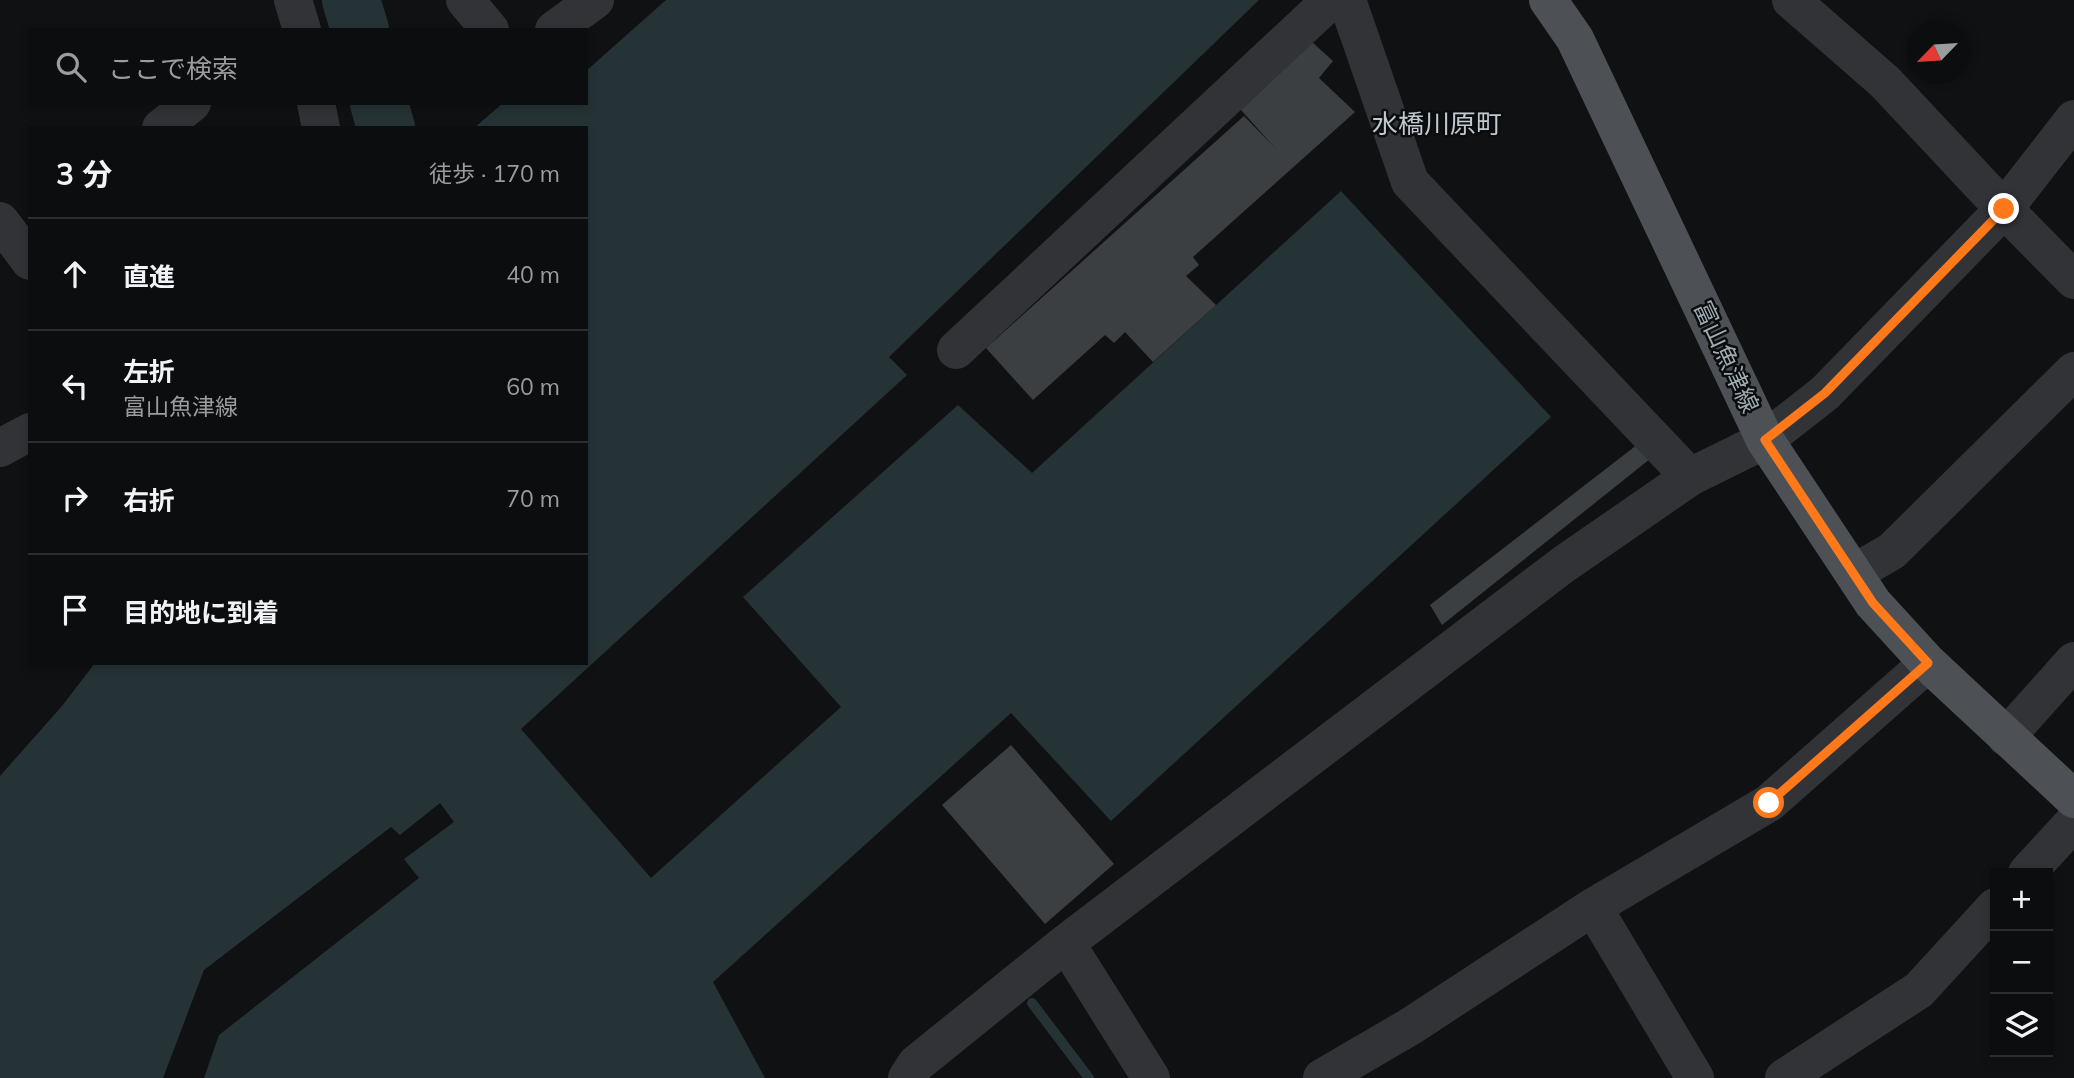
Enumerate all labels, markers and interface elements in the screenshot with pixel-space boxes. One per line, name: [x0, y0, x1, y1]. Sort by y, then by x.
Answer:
north arrow: [1906, 21, 1969, 84]
search box: [28, 28, 588, 105]
icon: search: [52, 48, 90, 86]
text: ここで検索: [108, 52, 238, 85]
district label: 水橋川原町: [1372, 107, 1502, 140]
text: 3 分: [56, 155, 112, 193]
text: 徒歩 · 170 m: [429, 159, 560, 188]
route end: [1988, 193, 2019, 224]
icon: ahead: [56, 255, 94, 293]
text: 直進: [123, 260, 175, 293]
text: 40 m: [506, 260, 560, 289]
street label: 富山魚津線: [1688, 296, 1766, 417]
text: 左折: [123, 355, 175, 388]
icon: left: [56, 367, 94, 405]
text: 60 m: [506, 372, 560, 401]
text: 富山魚津線: [123, 392, 238, 421]
icon: right: [56, 479, 94, 517]
text: 右折: [123, 484, 175, 517]
text: 70 m: [506, 484, 560, 513]
icon: arrive: [56, 591, 94, 629]
text: 目的地に到着: [123, 596, 279, 629]
route start: [1753, 787, 1784, 818]
map controls: [1990, 868, 2053, 1057]
button: +: [1990, 868, 2053, 931]
button: −: [1990, 931, 2053, 994]
button: layers: [1990, 994, 2053, 1057]

